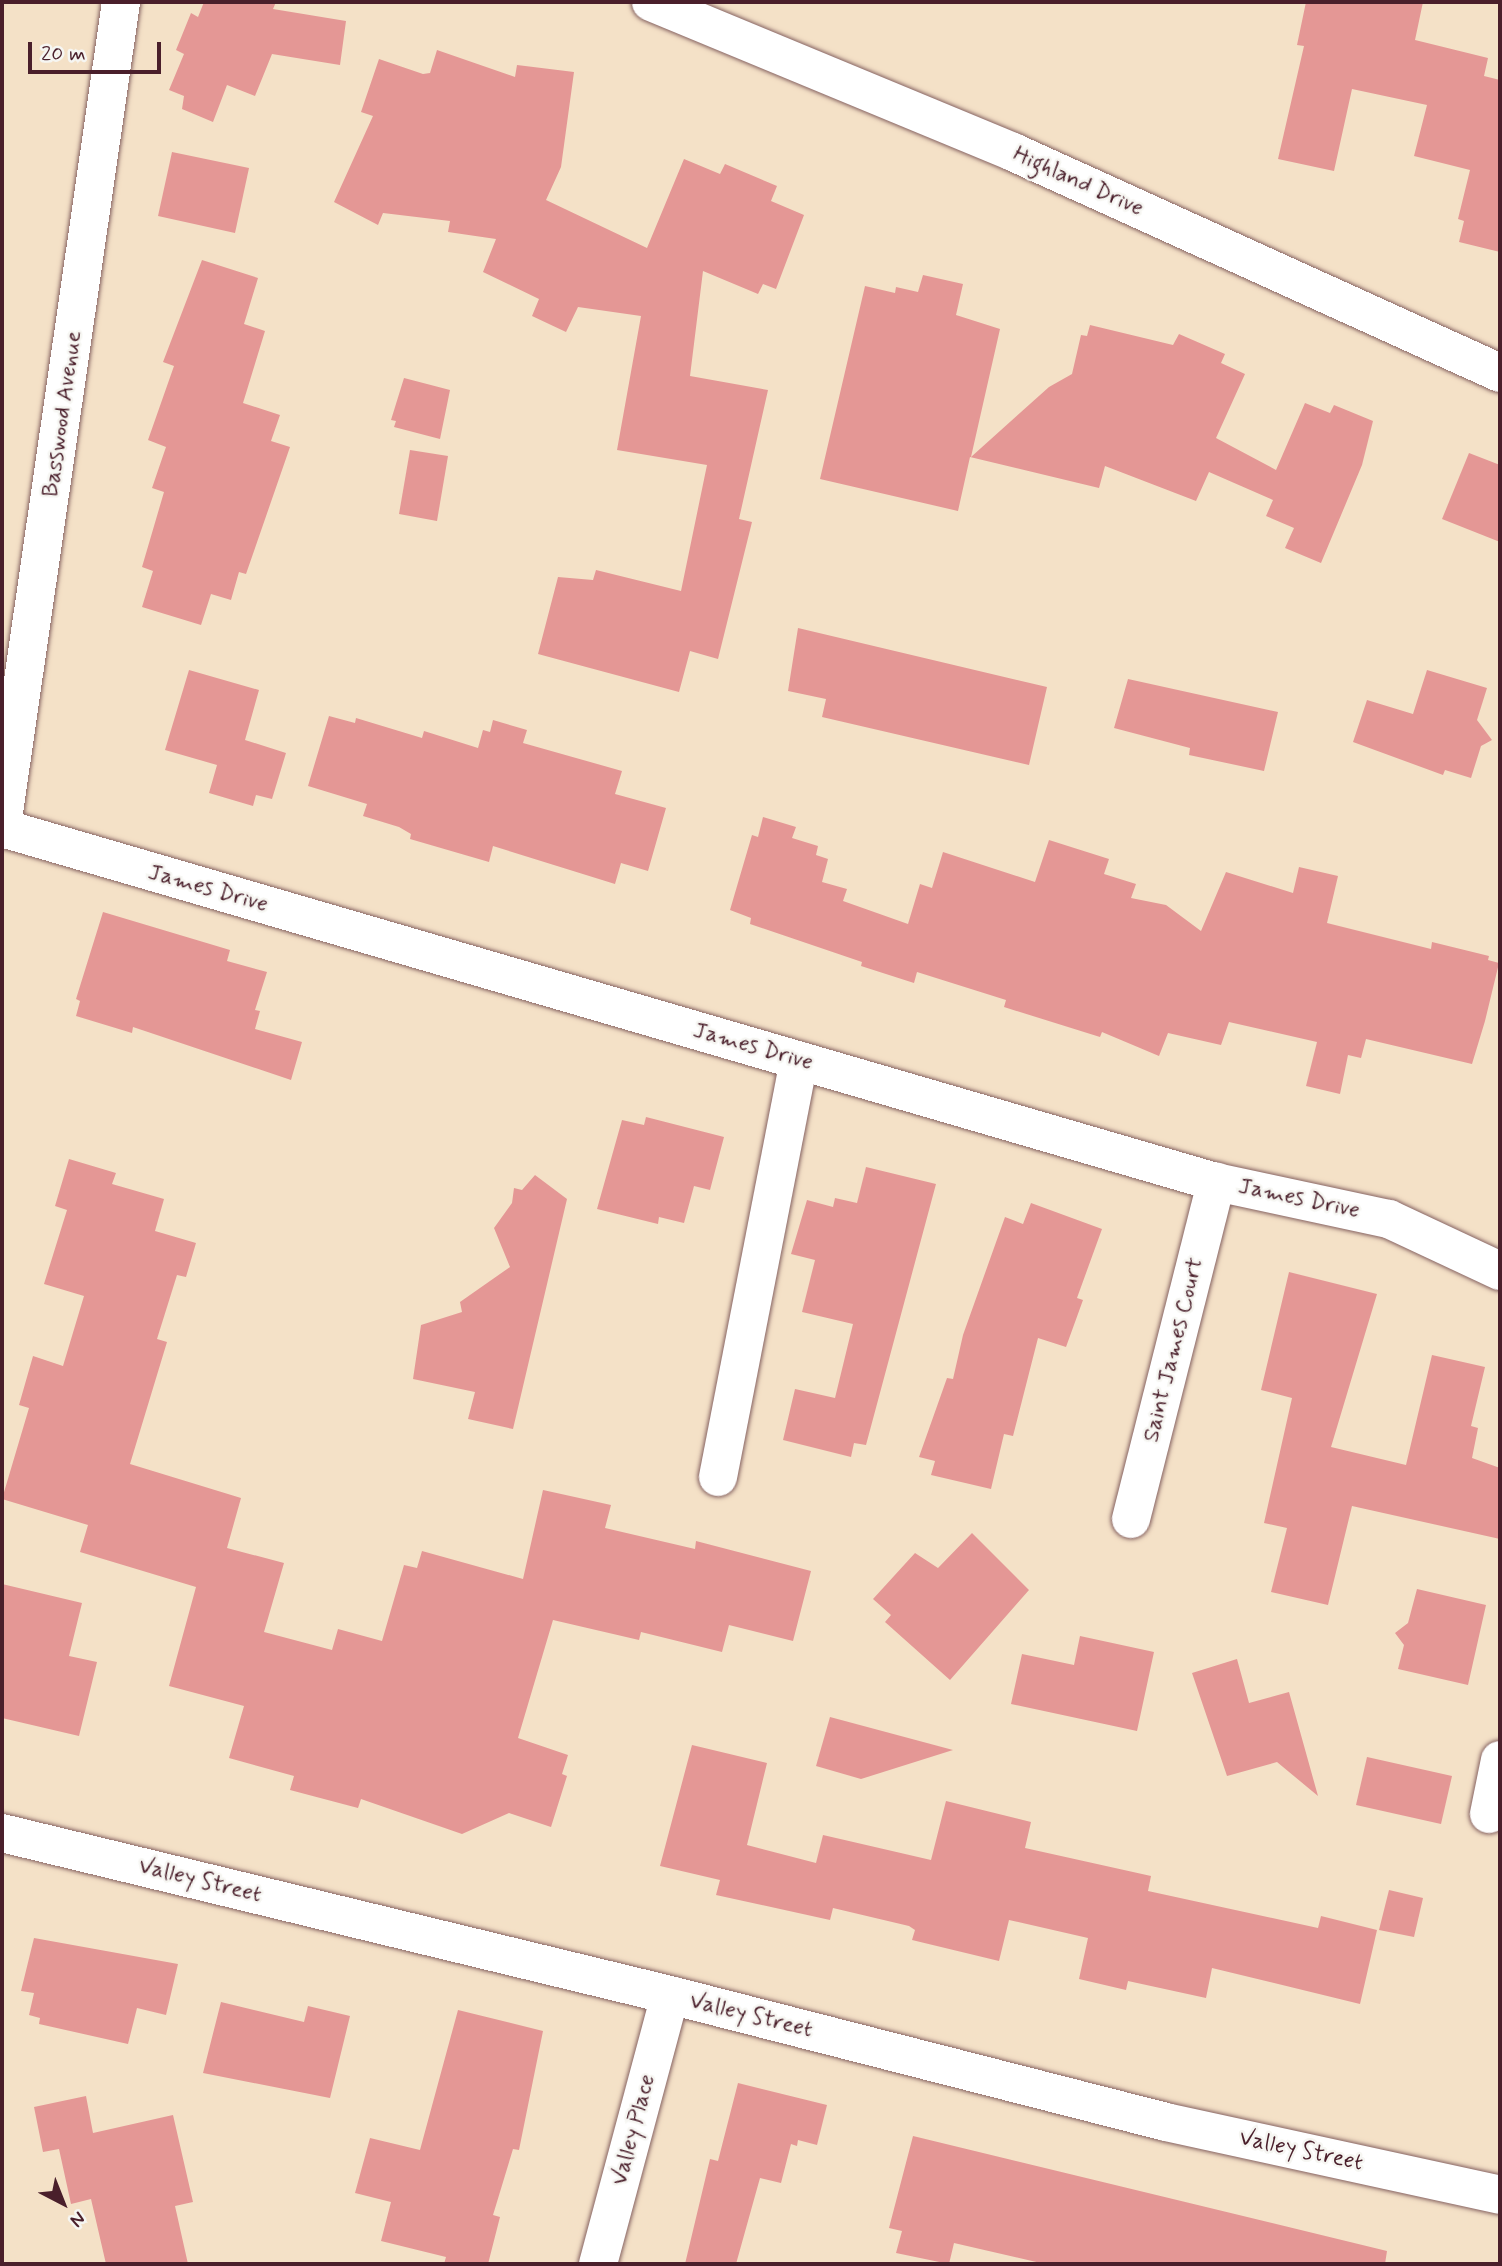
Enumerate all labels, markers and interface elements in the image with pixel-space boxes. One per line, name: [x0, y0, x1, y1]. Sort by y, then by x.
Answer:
scale bar: [32, 28, 164, 72]
text: 20 m: [41, 40, 86, 68]
street label: Highland Drive: [1008, 141, 1148, 223]
street label: Basswood Avenue: [38, 328, 88, 500]
street label: James Drive: [145, 859, 271, 919]
street label: James Drive: [690, 1017, 816, 1077]
street label: James Drive: [1236, 1173, 1362, 1225]
street label: Saint James Court: [1138, 1256, 1210, 1444]
street label: Valley Street: [134, 1852, 266, 1910]
street label: Valley Street: [685, 1987, 817, 2045]
street label: Valley Place: [606, 2071, 662, 2189]
street label: Valley Street: [1235, 2124, 1367, 2178]
north arrow: [28, 2168, 98, 2238]
text: N: [64, 2205, 90, 2233]

